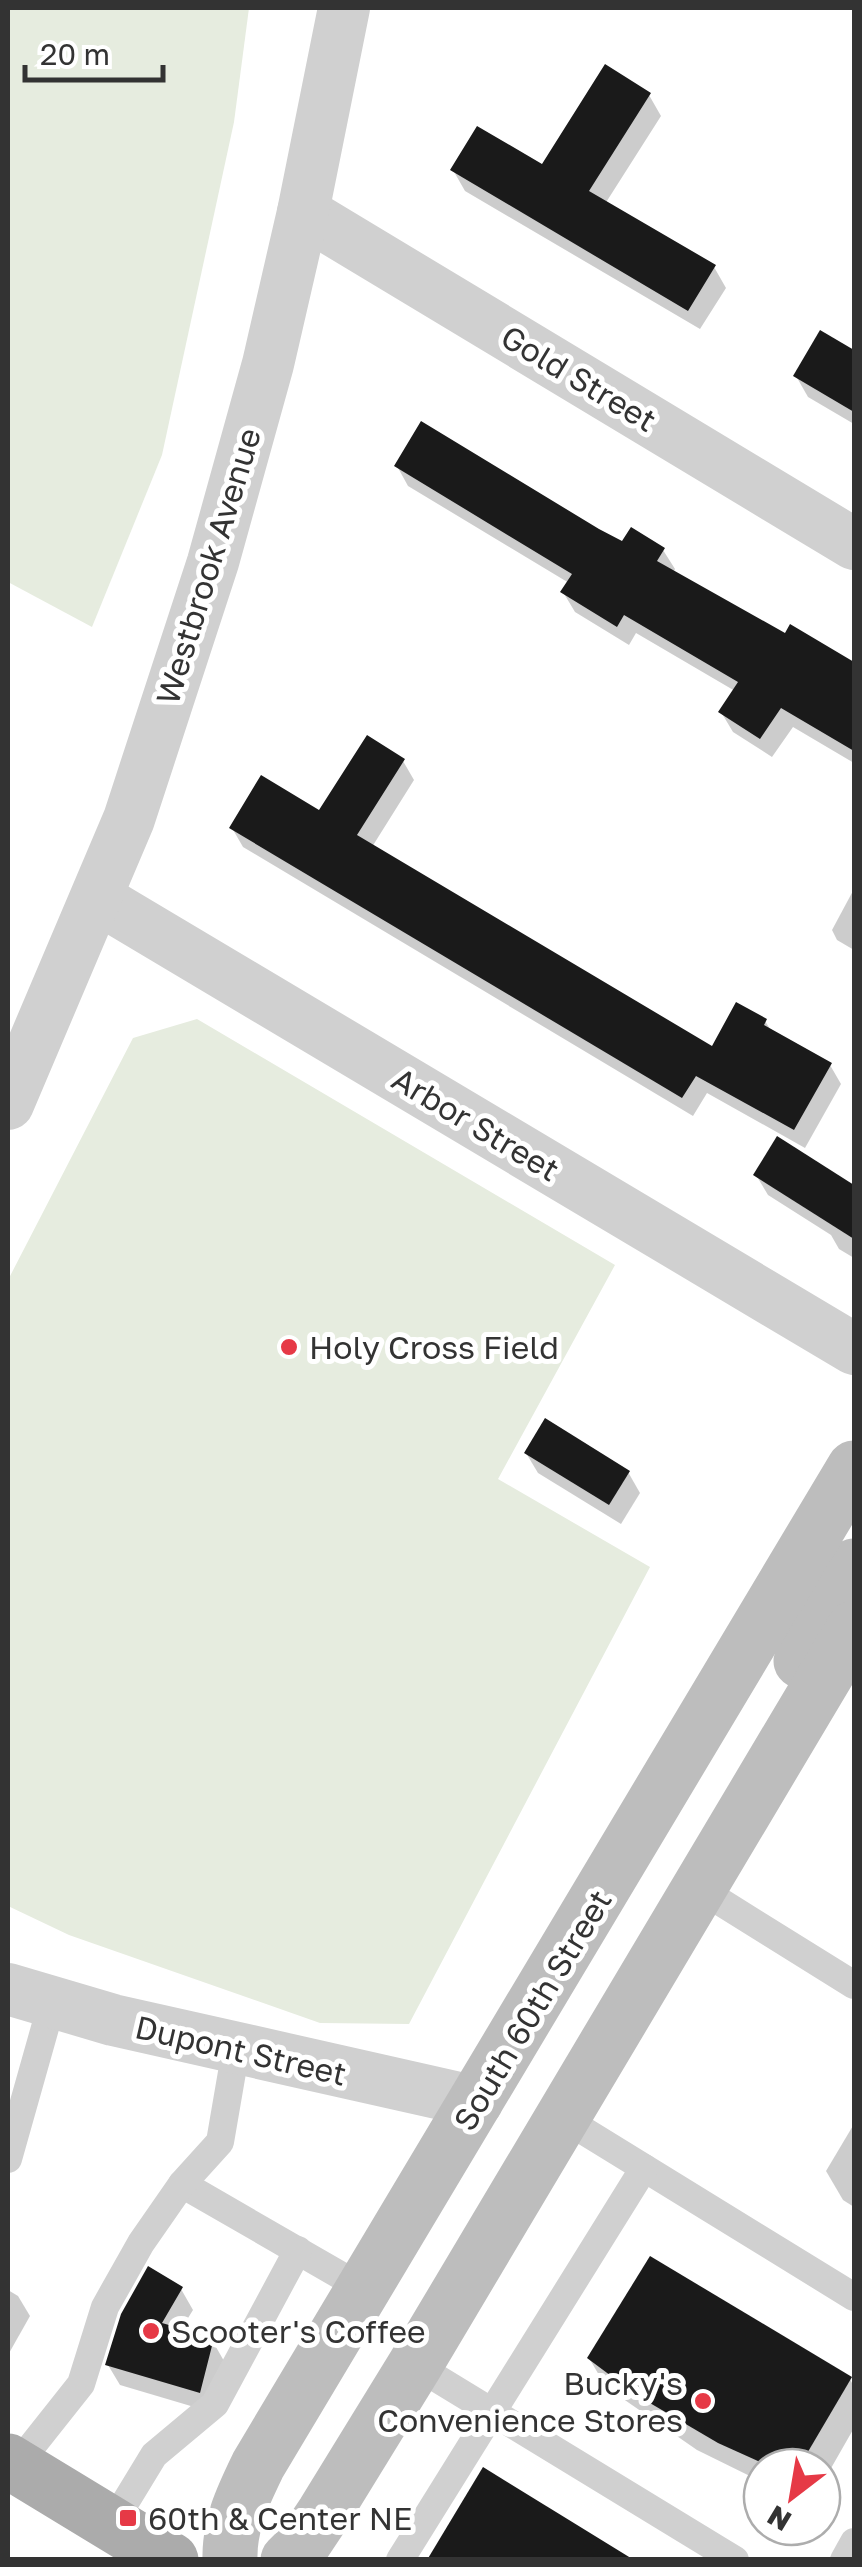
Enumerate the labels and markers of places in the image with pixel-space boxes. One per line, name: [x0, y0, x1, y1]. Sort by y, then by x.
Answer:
place label: Holy Cross Field: [309, 1328, 559, 1366]
marker: Holy Cross Field: [278, 1336, 300, 1358]
place label: Scooter's Coffee: [171, 2312, 426, 2350]
marker: Scooter's Coffee: [140, 2320, 162, 2342]
place label: Bucky's Convenience Stores: [377, 2364, 683, 2439]
marker: Bucky's Convenience Stores: [692, 2390, 714, 2412]
place label: 60th & Center NE: [148, 2499, 412, 2537]
marker: 60th & Center NE: [117, 2507, 139, 2529]

